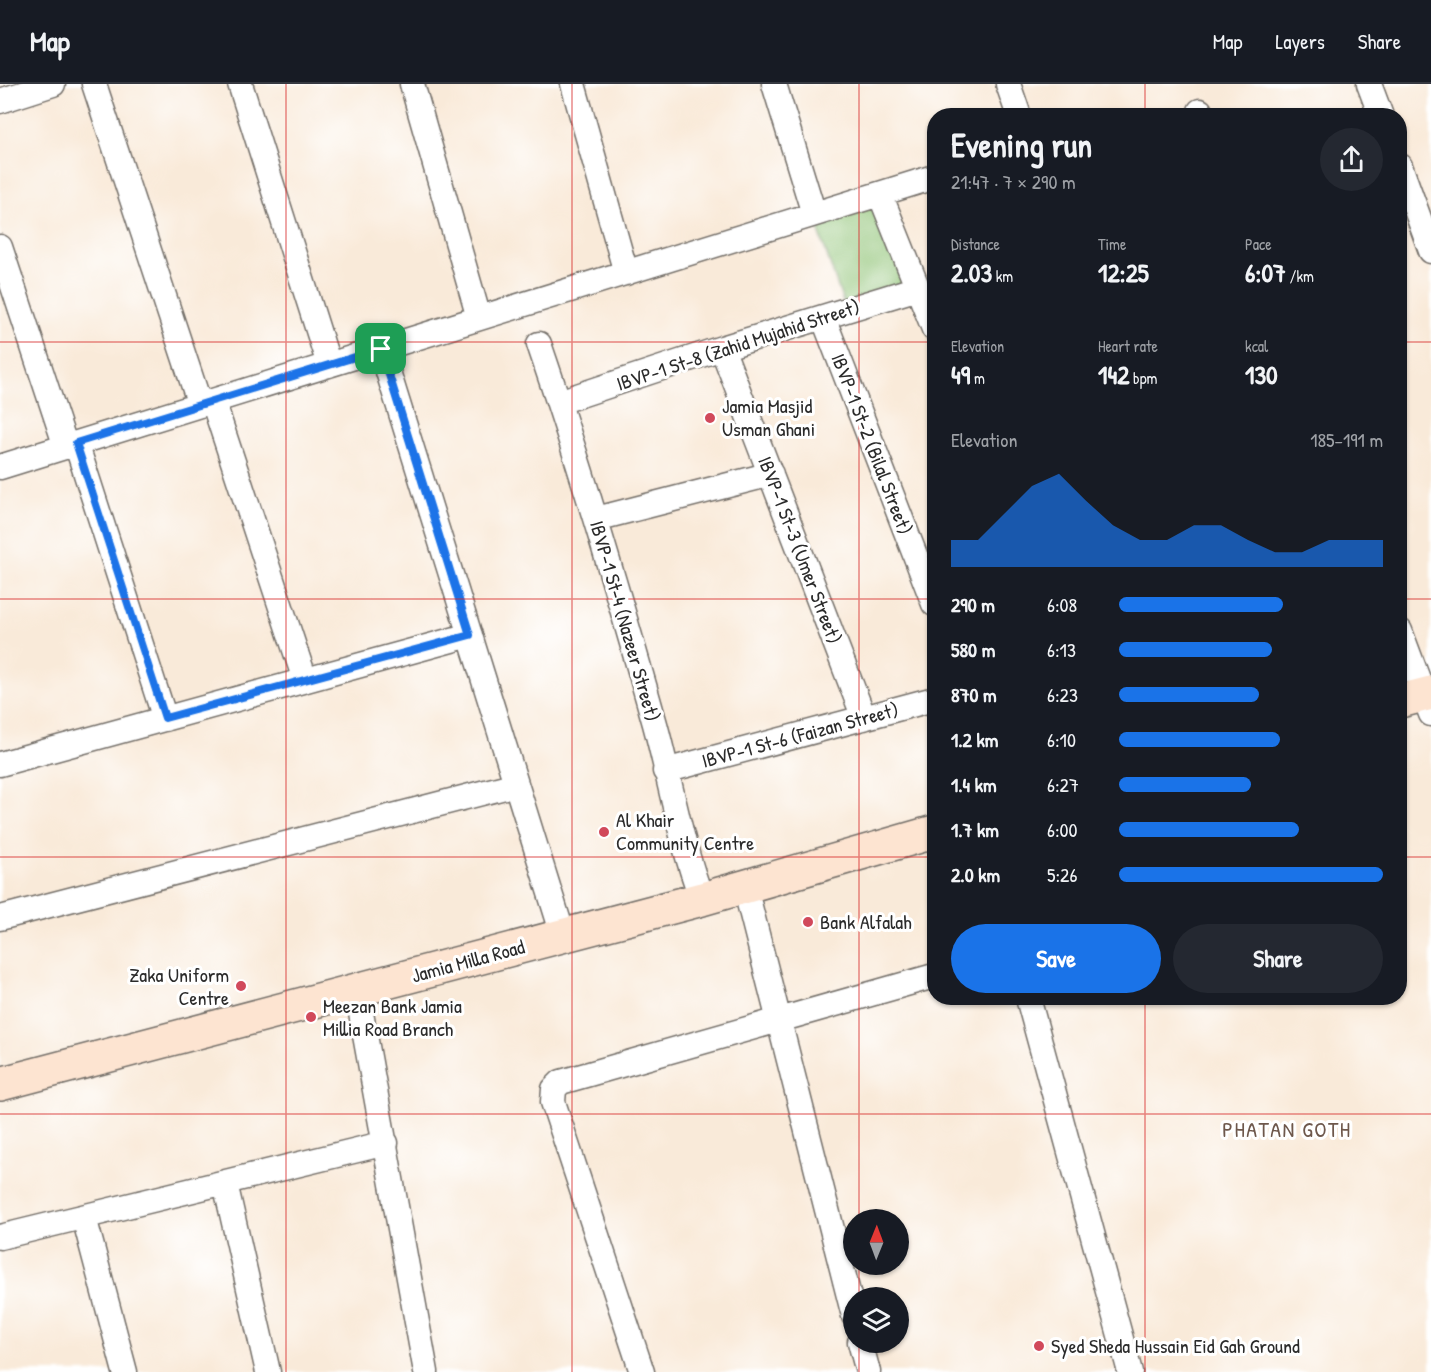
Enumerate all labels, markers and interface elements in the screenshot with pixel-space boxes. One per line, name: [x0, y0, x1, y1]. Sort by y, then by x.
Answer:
text: Map: [30, 22, 70, 60]
text: Map: [1213, 27, 1242, 56]
text: Layers: [1275, 27, 1325, 56]
text: Share: [1358, 27, 1401, 56]
text: Evening run: [951, 123, 1092, 167]
button: share: [1320, 128, 1383, 191]
text: 21:47 · 7 × 290 m: [951, 168, 1076, 195]
text: Distance: [951, 233, 1000, 255]
text: Time: [1098, 233, 1126, 255]
text: Pace: [1245, 233, 1272, 255]
text: 2.03: [951, 255, 992, 290]
text: 12:25: [1098, 255, 1149, 290]
text: 6:07: [1245, 255, 1286, 290]
text: km: [992, 265, 1013, 287]
text: /km: [1286, 265, 1314, 287]
street label: IBVP-1 St-8 (Zahid Mujahid Street): [613, 292, 863, 397]
pin: [355, 323, 406, 374]
icon: arrive: [364, 332, 397, 365]
text: Elevation: [951, 335, 1004, 357]
text: Heart rate: [1098, 335, 1158, 357]
text: kcal: [1245, 335, 1268, 357]
street label: IBVP-1 St-2 (Bilal Street): [825, 349, 919, 538]
text: 49: [951, 357, 970, 392]
text: 142: [1098, 357, 1129, 392]
text: 130: [1245, 357, 1278, 392]
text: m: [970, 367, 985, 389]
text: bpm: [1129, 367, 1157, 389]
place label: Jamia Masjid Usman Ghani: [722, 392, 815, 442]
marker: Jamia Masjid Usman Ghani: [703, 411, 717, 425]
text: Elevation: [951, 426, 1017, 453]
text: 185–191 m: [1310, 426, 1383, 453]
street label: IBVP-1 St-3 (Umer Street): [752, 452, 849, 647]
street label: IBVP-1 St-4 (Nazeer Street): [584, 517, 667, 724]
text: 290 m: [951, 591, 995, 618]
text: 6:08: [1047, 591, 1077, 618]
text: 580 m: [951, 636, 995, 663]
text: 6:13: [1047, 636, 1076, 663]
text: 870 m: [951, 681, 997, 708]
text: 6:23: [1047, 681, 1078, 708]
street label: IBVP-1 St-6 (Faizan Street): [698, 695, 901, 774]
text: 1.2 km: [951, 726, 998, 753]
text: 6:10: [1047, 726, 1076, 753]
text: 1.4 km: [951, 771, 997, 798]
text: 6:27: [1047, 771, 1079, 798]
place label: Al Khair Community Centre: [616, 806, 754, 856]
text: 1.7 km: [951, 816, 999, 843]
text: 6:00: [1047, 816, 1078, 843]
marker: Al Khair Community Centre: [597, 825, 611, 839]
text: 2.0 km: [951, 861, 1000, 888]
text: 5:26: [1047, 861, 1077, 888]
place label: Bank Alfalah: [820, 908, 912, 935]
marker: Bank Alfalah: [801, 915, 815, 929]
button: Save: [951, 924, 1161, 993]
button: Share: [1173, 924, 1383, 993]
street label: Jamia Milla Road: [408, 932, 528, 989]
place label: Zaka Uniform Centre: [129, 961, 229, 1011]
marker: Zaka Uniform Centre: [234, 979, 248, 993]
place label: Meezan Bank Jamia Millia Road Branch: [323, 992, 462, 1042]
marker: Meezan Bank Jamia Millia Road Branch: [304, 1010, 318, 1024]
district label: PHATAN GOTH: [1222, 1114, 1352, 1144]
north arrow: [843, 1209, 909, 1275]
map controls: [843, 1209, 909, 1353]
button: layers: [843, 1287, 909, 1353]
place label: Syed Sheda Hussain Eid Gah Ground: [1051, 1332, 1300, 1359]
marker: Syed Sheda Hussain Eid Gah Ground: [1032, 1339, 1046, 1353]

